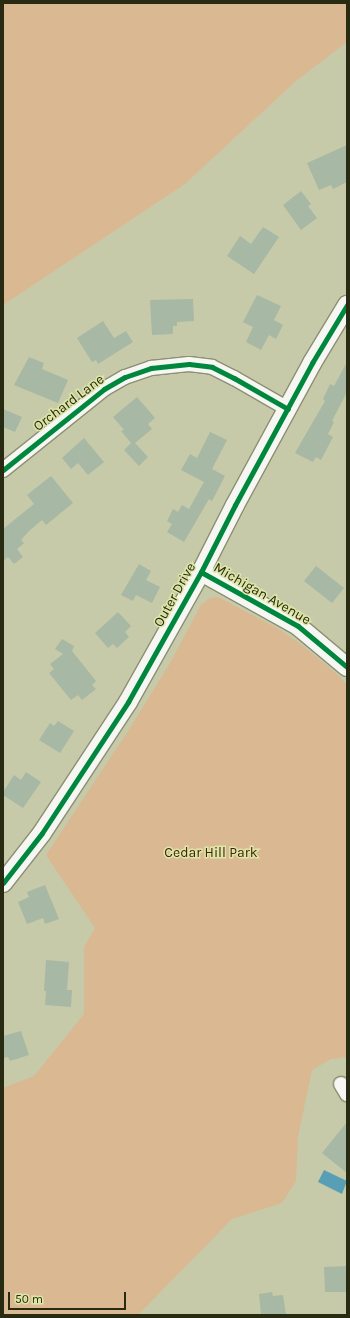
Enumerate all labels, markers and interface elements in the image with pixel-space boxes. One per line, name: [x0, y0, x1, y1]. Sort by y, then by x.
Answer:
street label: Orchard Lane: [30, 371, 108, 435]
street label: Michigan Avenue: [210, 559, 314, 629]
street label: Outer Drive: [150, 560, 200, 630]
park label: Cedar Hill Park: [164, 845, 258, 861]
scale bar: [10, 1284, 128, 1310]
text: 50 m: [15, 1292, 43, 1306]

